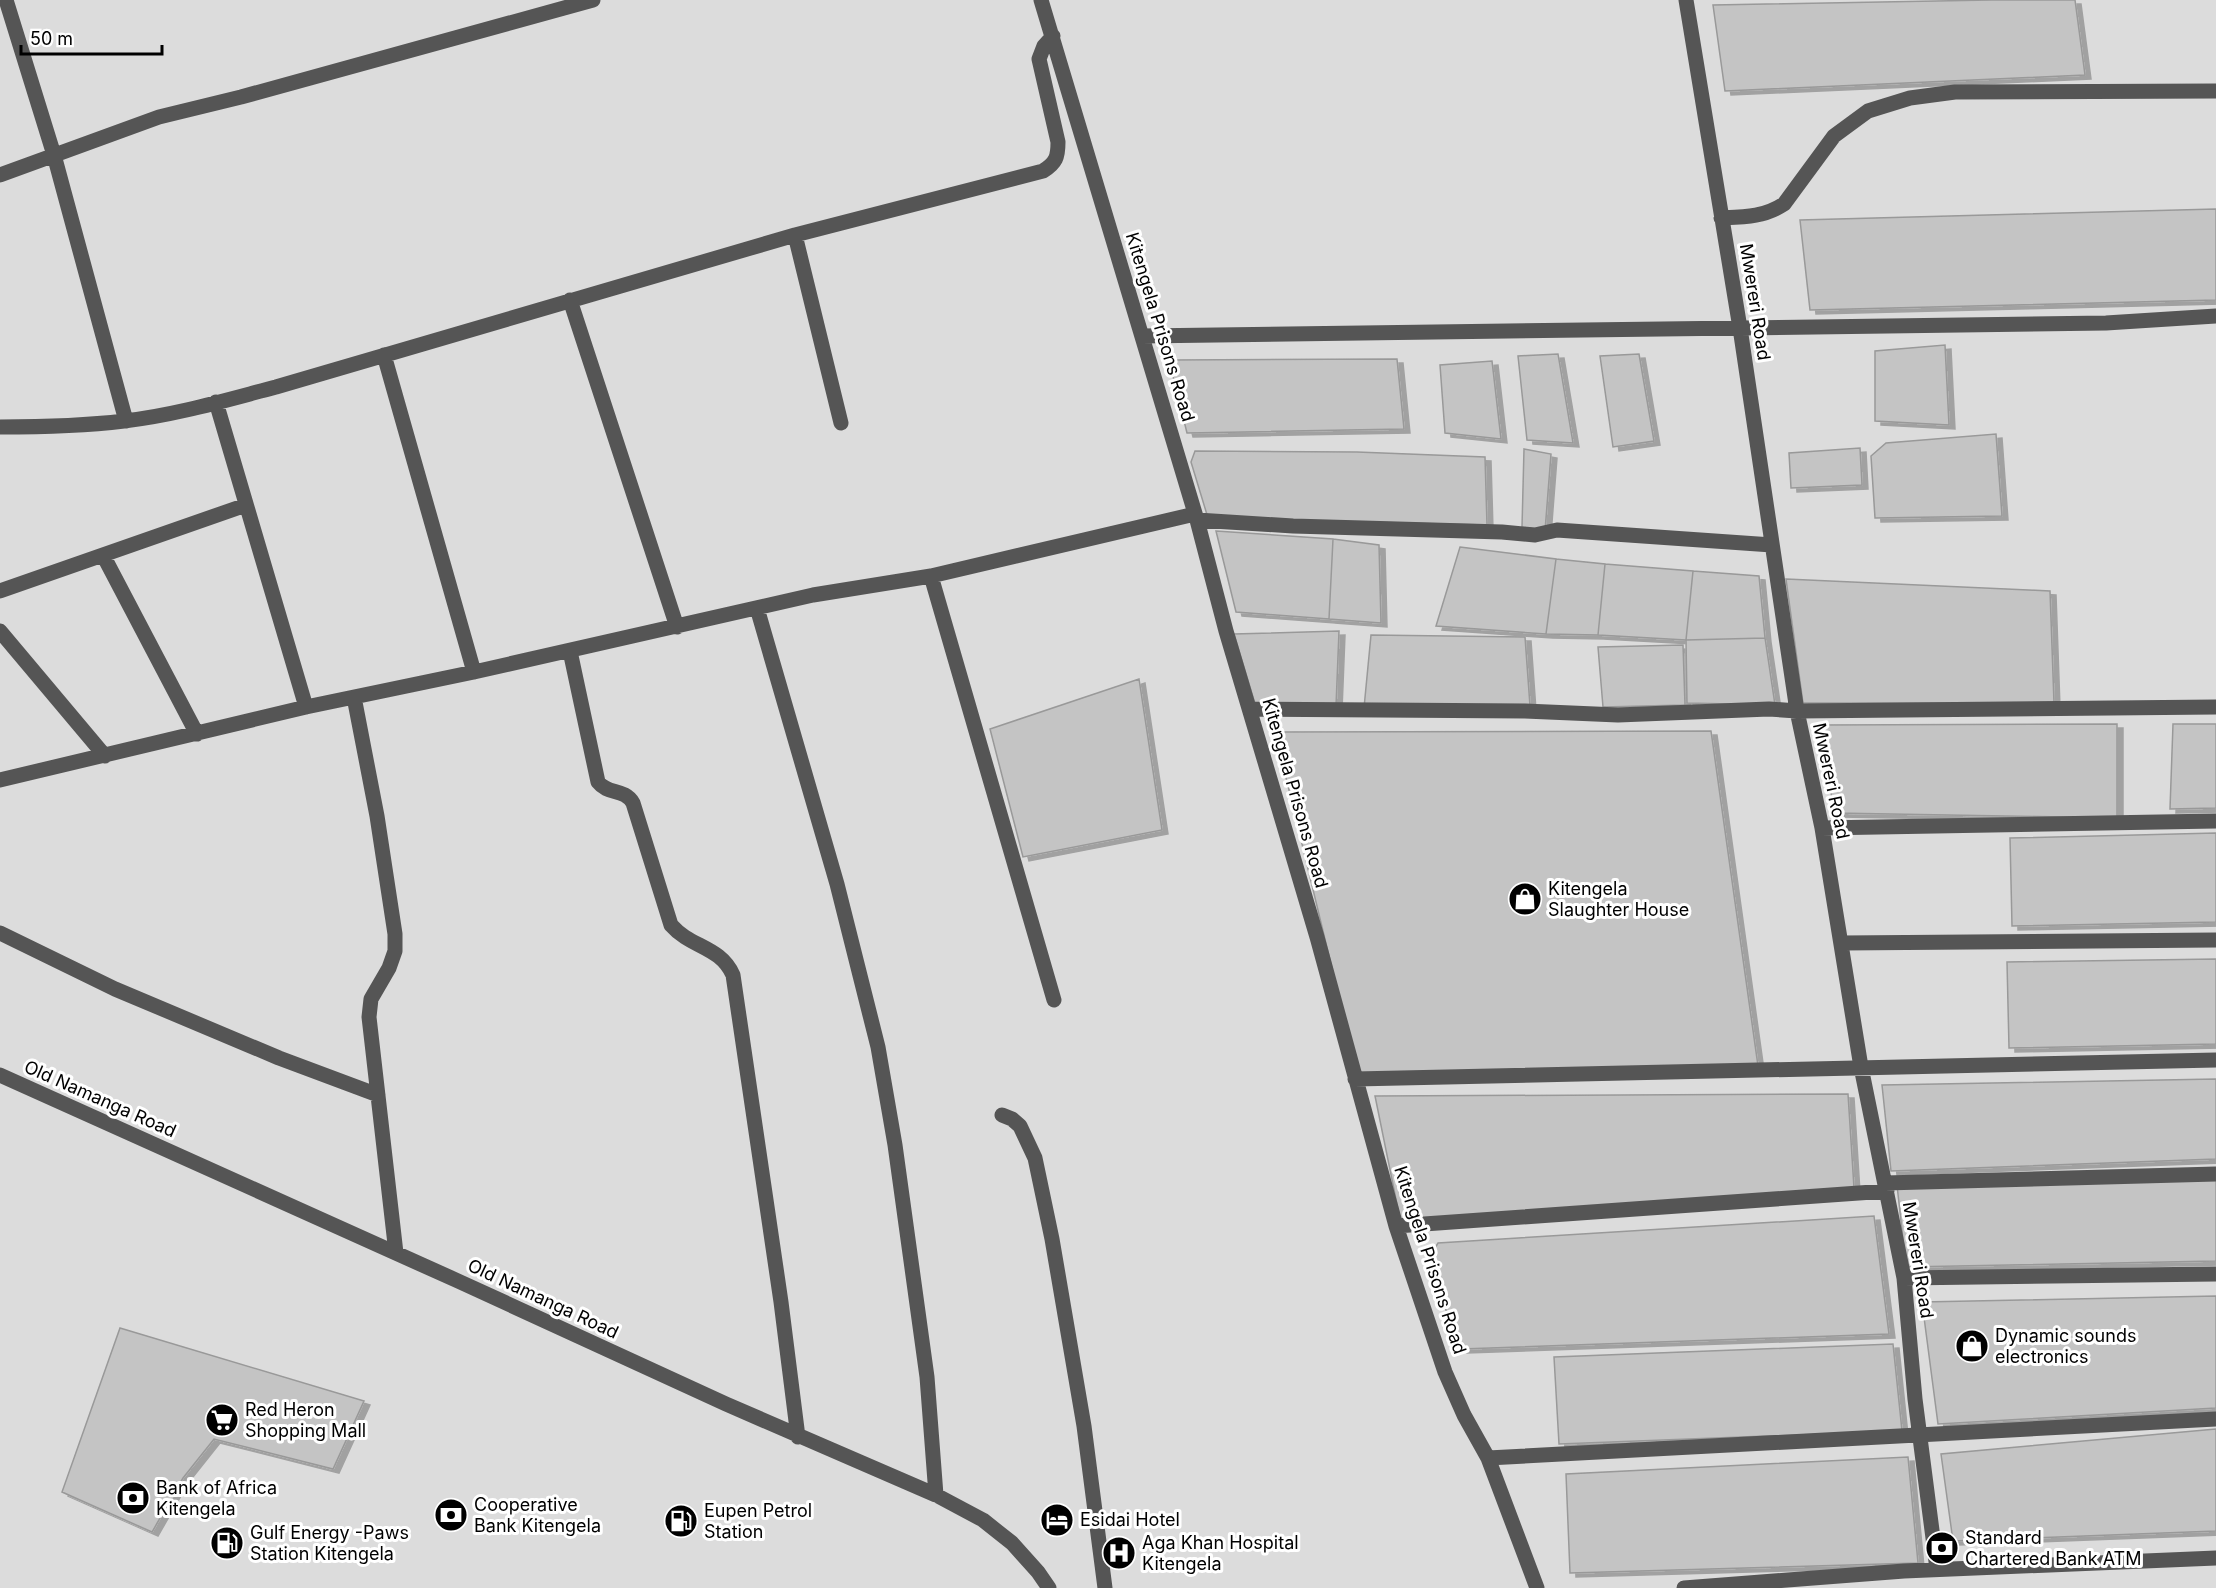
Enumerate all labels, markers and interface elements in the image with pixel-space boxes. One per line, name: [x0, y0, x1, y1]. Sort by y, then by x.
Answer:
scale bar: [21, 18, 162, 56]
text: 50 m: [30, 28, 73, 49]
street label: Kitengela Prisons Road: [1122, 230, 1199, 424]
street label: Mwereri Road: [1736, 242, 1775, 362]
street label: Kitengela Prisons Road: [1258, 696, 1333, 890]
street label: Mwereri Road: [1809, 721, 1854, 841]
place label: Kitengela Slaughter House: [1548, 878, 1689, 920]
shop icon: Kitengela Slaughter House: [1507, 881, 1543, 917]
street label: Old Namanga Road: [21, 1056, 179, 1141]
street label: Kitengela Prisons Road: [1390, 1163, 1471, 1357]
street label: Mwereri Road: [1899, 1200, 1938, 1320]
street label: Old Namanga Road: [464, 1254, 622, 1343]
place label: Dynamic sounds electronics: [1995, 1325, 2136, 1367]
shop icon: Dynamic sounds electronics: [1954, 1328, 1990, 1364]
place label: Red Heron Shopping Mall: [245, 1399, 366, 1441]
supermarket icon: Red Heron Shopping Mall: [204, 1402, 240, 1438]
place label: Bank of Africa Kitengela: [156, 1477, 277, 1519]
bank icon: Bank of Africa Kitengela: [115, 1480, 151, 1516]
place label: Cooperative Bank Kitengela: [474, 1494, 601, 1536]
bank icon: Cooperative Bank Kitengela: [433, 1497, 469, 1533]
place label: Eupen Petrol Station: [704, 1500, 812, 1542]
hotel icon: Esidai Hotel: [1039, 1502, 1075, 1538]
fuel station icon: Eupen Petrol Station: [663, 1503, 699, 1539]
place label: Esidai Hotel: [1080, 1509, 1180, 1530]
place label: Gulf Energy -Paws Station Kitengela: [250, 1522, 409, 1564]
fuel station icon: Gulf Energy -Paws Station Kitengela: [209, 1525, 245, 1561]
place label: Standard Chartered Bank ATM: [1965, 1527, 2141, 1569]
bank icon: Standard Chartered Bank ATM: [1924, 1530, 1960, 1566]
place label: Aga Khan Hospital Kitengela: [1142, 1532, 1299, 1574]
hospital icon: Aga Khan Hospital Kitengela: [1101, 1535, 1137, 1571]

